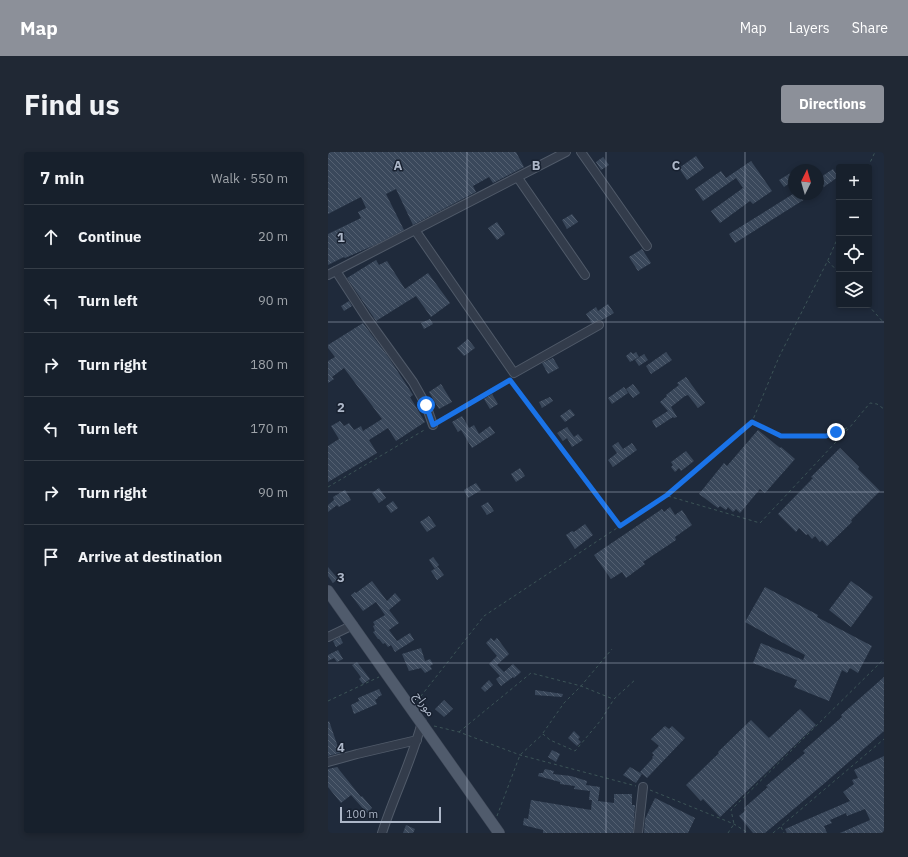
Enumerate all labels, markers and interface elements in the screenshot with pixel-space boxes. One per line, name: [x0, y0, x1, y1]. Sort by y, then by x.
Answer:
text: Map: [20, 16, 58, 40]
text: Map: [740, 19, 767, 37]
text: Layers: [789, 19, 830, 37]
text: Share: [852, 19, 888, 37]
button: Directions: [781, 85, 884, 123]
text: Find us: [24, 86, 120, 123]
text: A: [394, 157, 403, 174]
text: B: [532, 157, 541, 174]
text: C: [672, 157, 681, 174]
north arrow: [788, 164, 824, 200]
map controls: [836, 164, 872, 308]
button: +: [836, 164, 872, 200]
text: 7 min: [40, 167, 84, 189]
text: Walk · 550 m: [211, 170, 288, 187]
button: −: [836, 200, 872, 236]
icon: ahead: [40, 226, 62, 248]
text: Continue: [78, 227, 142, 246]
text: 20 m: [258, 228, 288, 245]
text: 1: [337, 229, 345, 246]
button: locate: [836, 236, 872, 272]
button: layers: [836, 272, 872, 308]
icon: left: [40, 290, 62, 312]
text: Turn left: [78, 291, 138, 310]
text: 90 m: [258, 292, 288, 309]
icon: right: [40, 354, 62, 376]
text: Turn right: [78, 355, 147, 374]
text: 180 m: [250, 356, 288, 373]
route start: [417, 396, 435, 414]
text: 2: [337, 399, 345, 416]
icon: left: [40, 418, 62, 440]
text: Turn left: [78, 419, 138, 438]
text: 170 m: [250, 420, 288, 437]
route end: [827, 423, 845, 441]
icon: right: [40, 482, 62, 504]
text: Turn right: [78, 483, 147, 502]
text: 90 m: [258, 484, 288, 501]
icon: arrive: [40, 546, 62, 568]
text: Arrive at destination: [78, 547, 222, 566]
text: 3: [337, 569, 345, 586]
street label: موراج: [410, 689, 439, 720]
text: 4: [337, 739, 345, 756]
scale bar: [340, 805, 441, 824]
text: 100 m: [346, 807, 378, 821]

